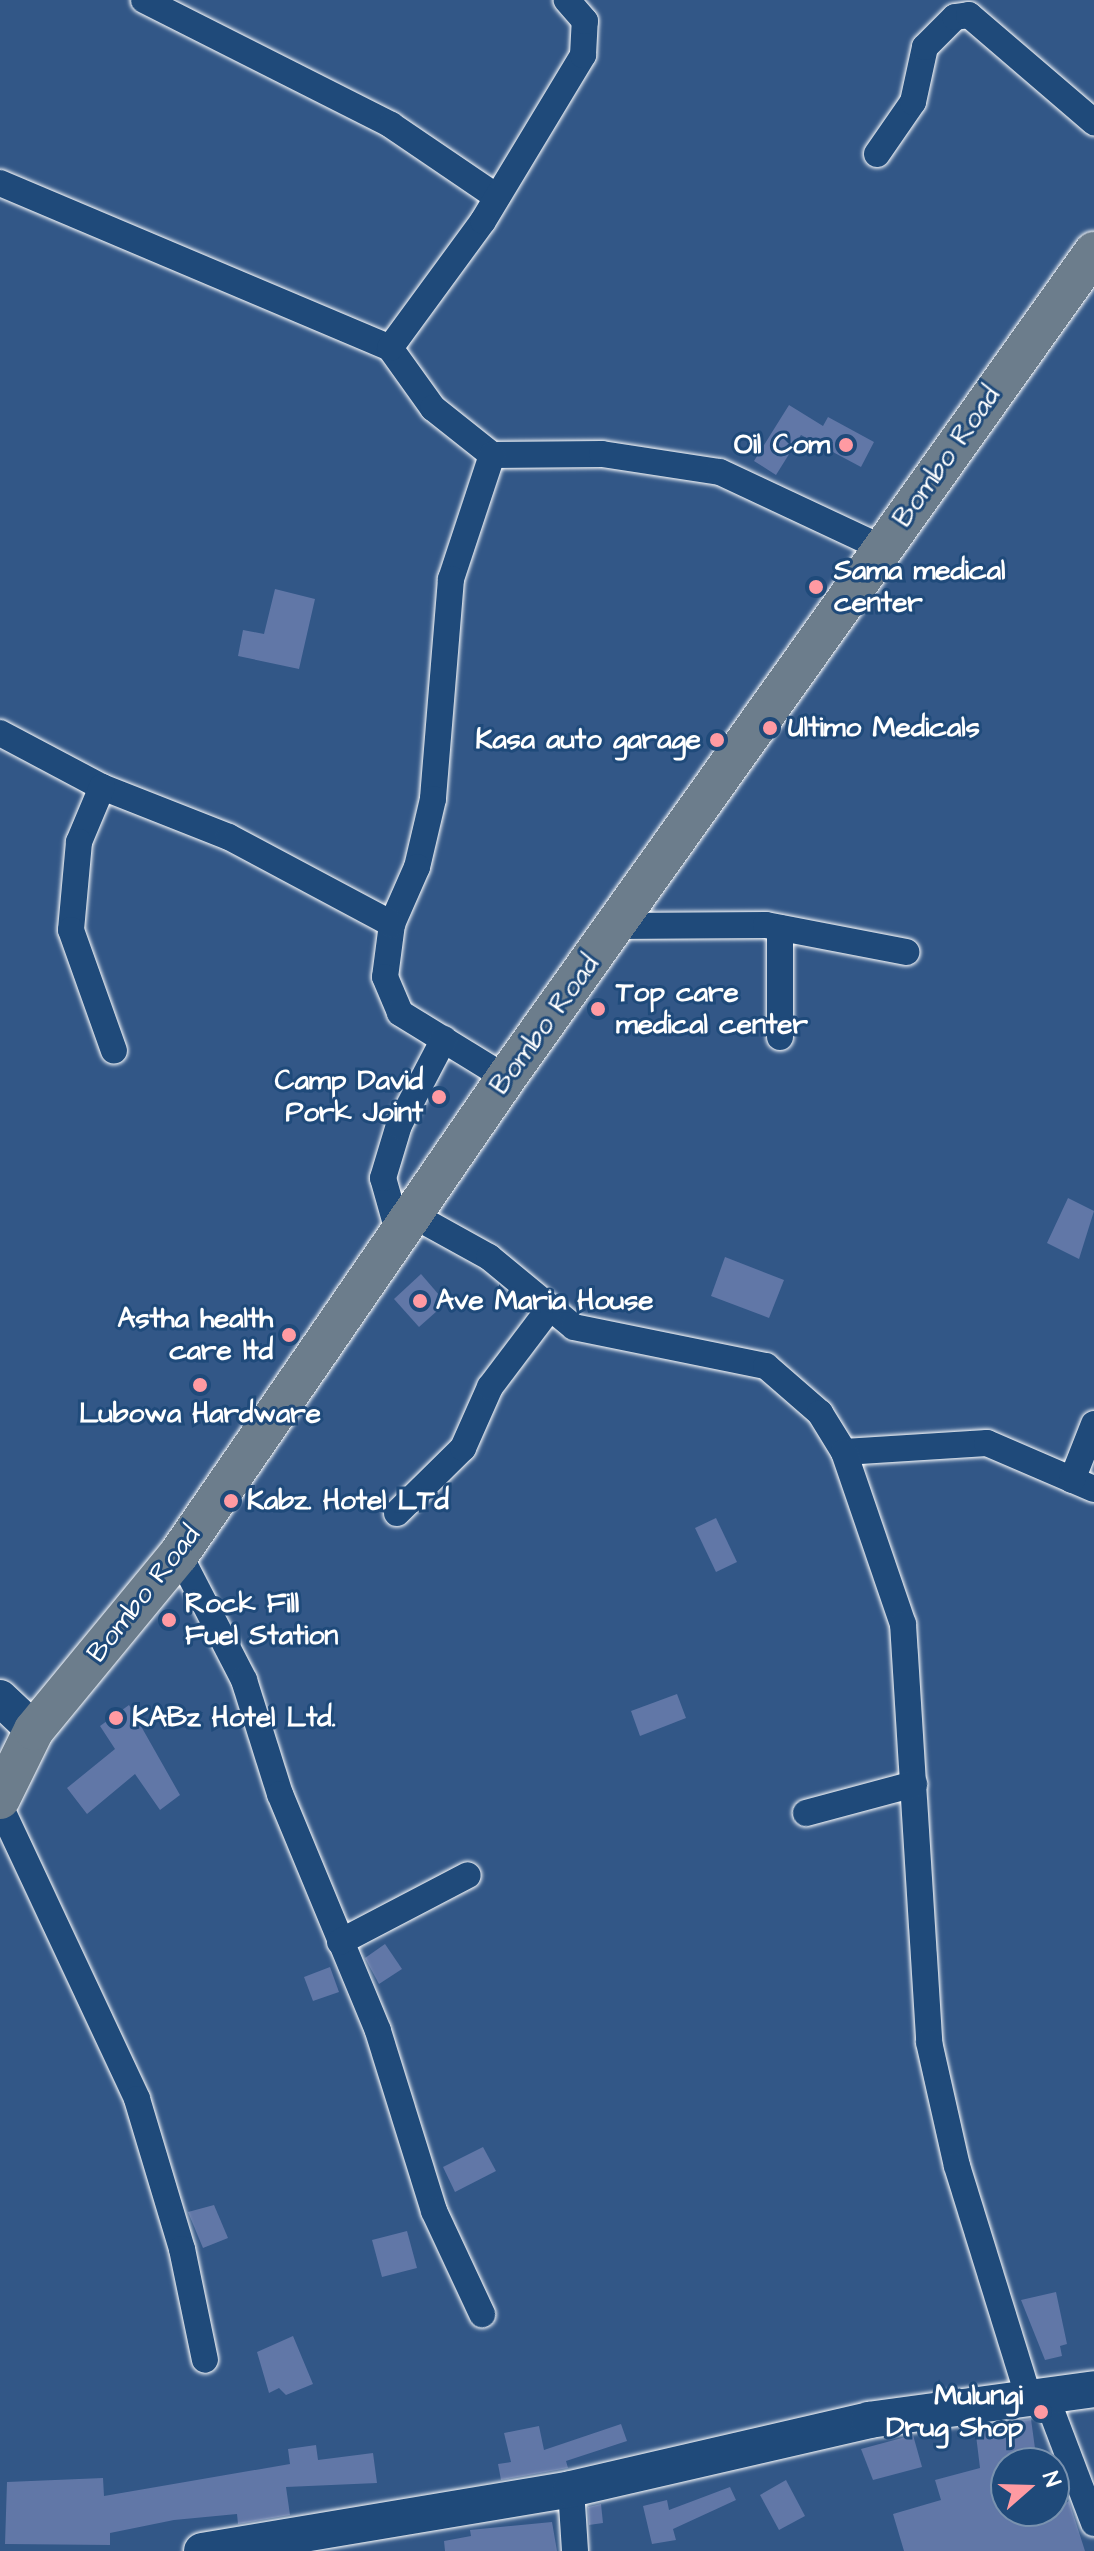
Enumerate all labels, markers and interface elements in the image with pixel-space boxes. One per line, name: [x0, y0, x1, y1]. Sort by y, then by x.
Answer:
street label: Bombo Road: [886, 380, 1008, 534]
place label: Oil Com: [734, 428, 830, 462]
marker: Oil Com: [837, 436, 855, 454]
place label: Sama medical center: [834, 554, 1005, 620]
marker: Sama medical center: [805, 576, 827, 598]
place label: Ultimo Medicals: [788, 711, 980, 745]
marker: Ultimo Medicals: [759, 717, 781, 739]
place label: Kasa auto garage: [476, 723, 701, 757]
marker: Kasa auto garage: [708, 731, 726, 749]
street label: Bombo Road: [483, 949, 607, 1101]
place label: Top care medical center: [616, 976, 808, 1042]
marker: Top care medical center: [587, 998, 609, 1020]
place label: Camp David Pork Joint: [275, 1064, 423, 1130]
marker: Camp David Pork Joint: [430, 1088, 448, 1106]
place label: Ave Maria House: [436, 1284, 653, 1318]
marker: Ave Maria House: [411, 1292, 429, 1310]
place label: Astha health care ltd: [118, 1302, 273, 1368]
marker: Astha health care ltd: [280, 1326, 298, 1344]
marker: Lubowa Hardware: [191, 1376, 209, 1394]
place label: Lubowa Hardware: [79, 1397, 321, 1431]
place label: Kabz. Hotel LTd: [247, 1484, 449, 1518]
marker: Kabz. Hotel LTd: [222, 1492, 240, 1510]
street label: Bombo Road: [80, 1519, 208, 1669]
place label: Rock Fill Fuel Station: [185, 1587, 338, 1653]
marker: Rock Fill Fuel Station: [160, 1611, 178, 1629]
place label: KABz Hotel Ltd.: [132, 1701, 336, 1735]
marker: KABz Hotel Ltd.: [107, 1709, 125, 1727]
place label: Mulungi Drug Shop: [886, 2379, 1023, 2445]
marker: Mulungi Drug Shop: [1030, 2401, 1052, 2423]
north arrow: [990, 2447, 1070, 2527]
text: N: [1034, 2468, 1068, 2491]

